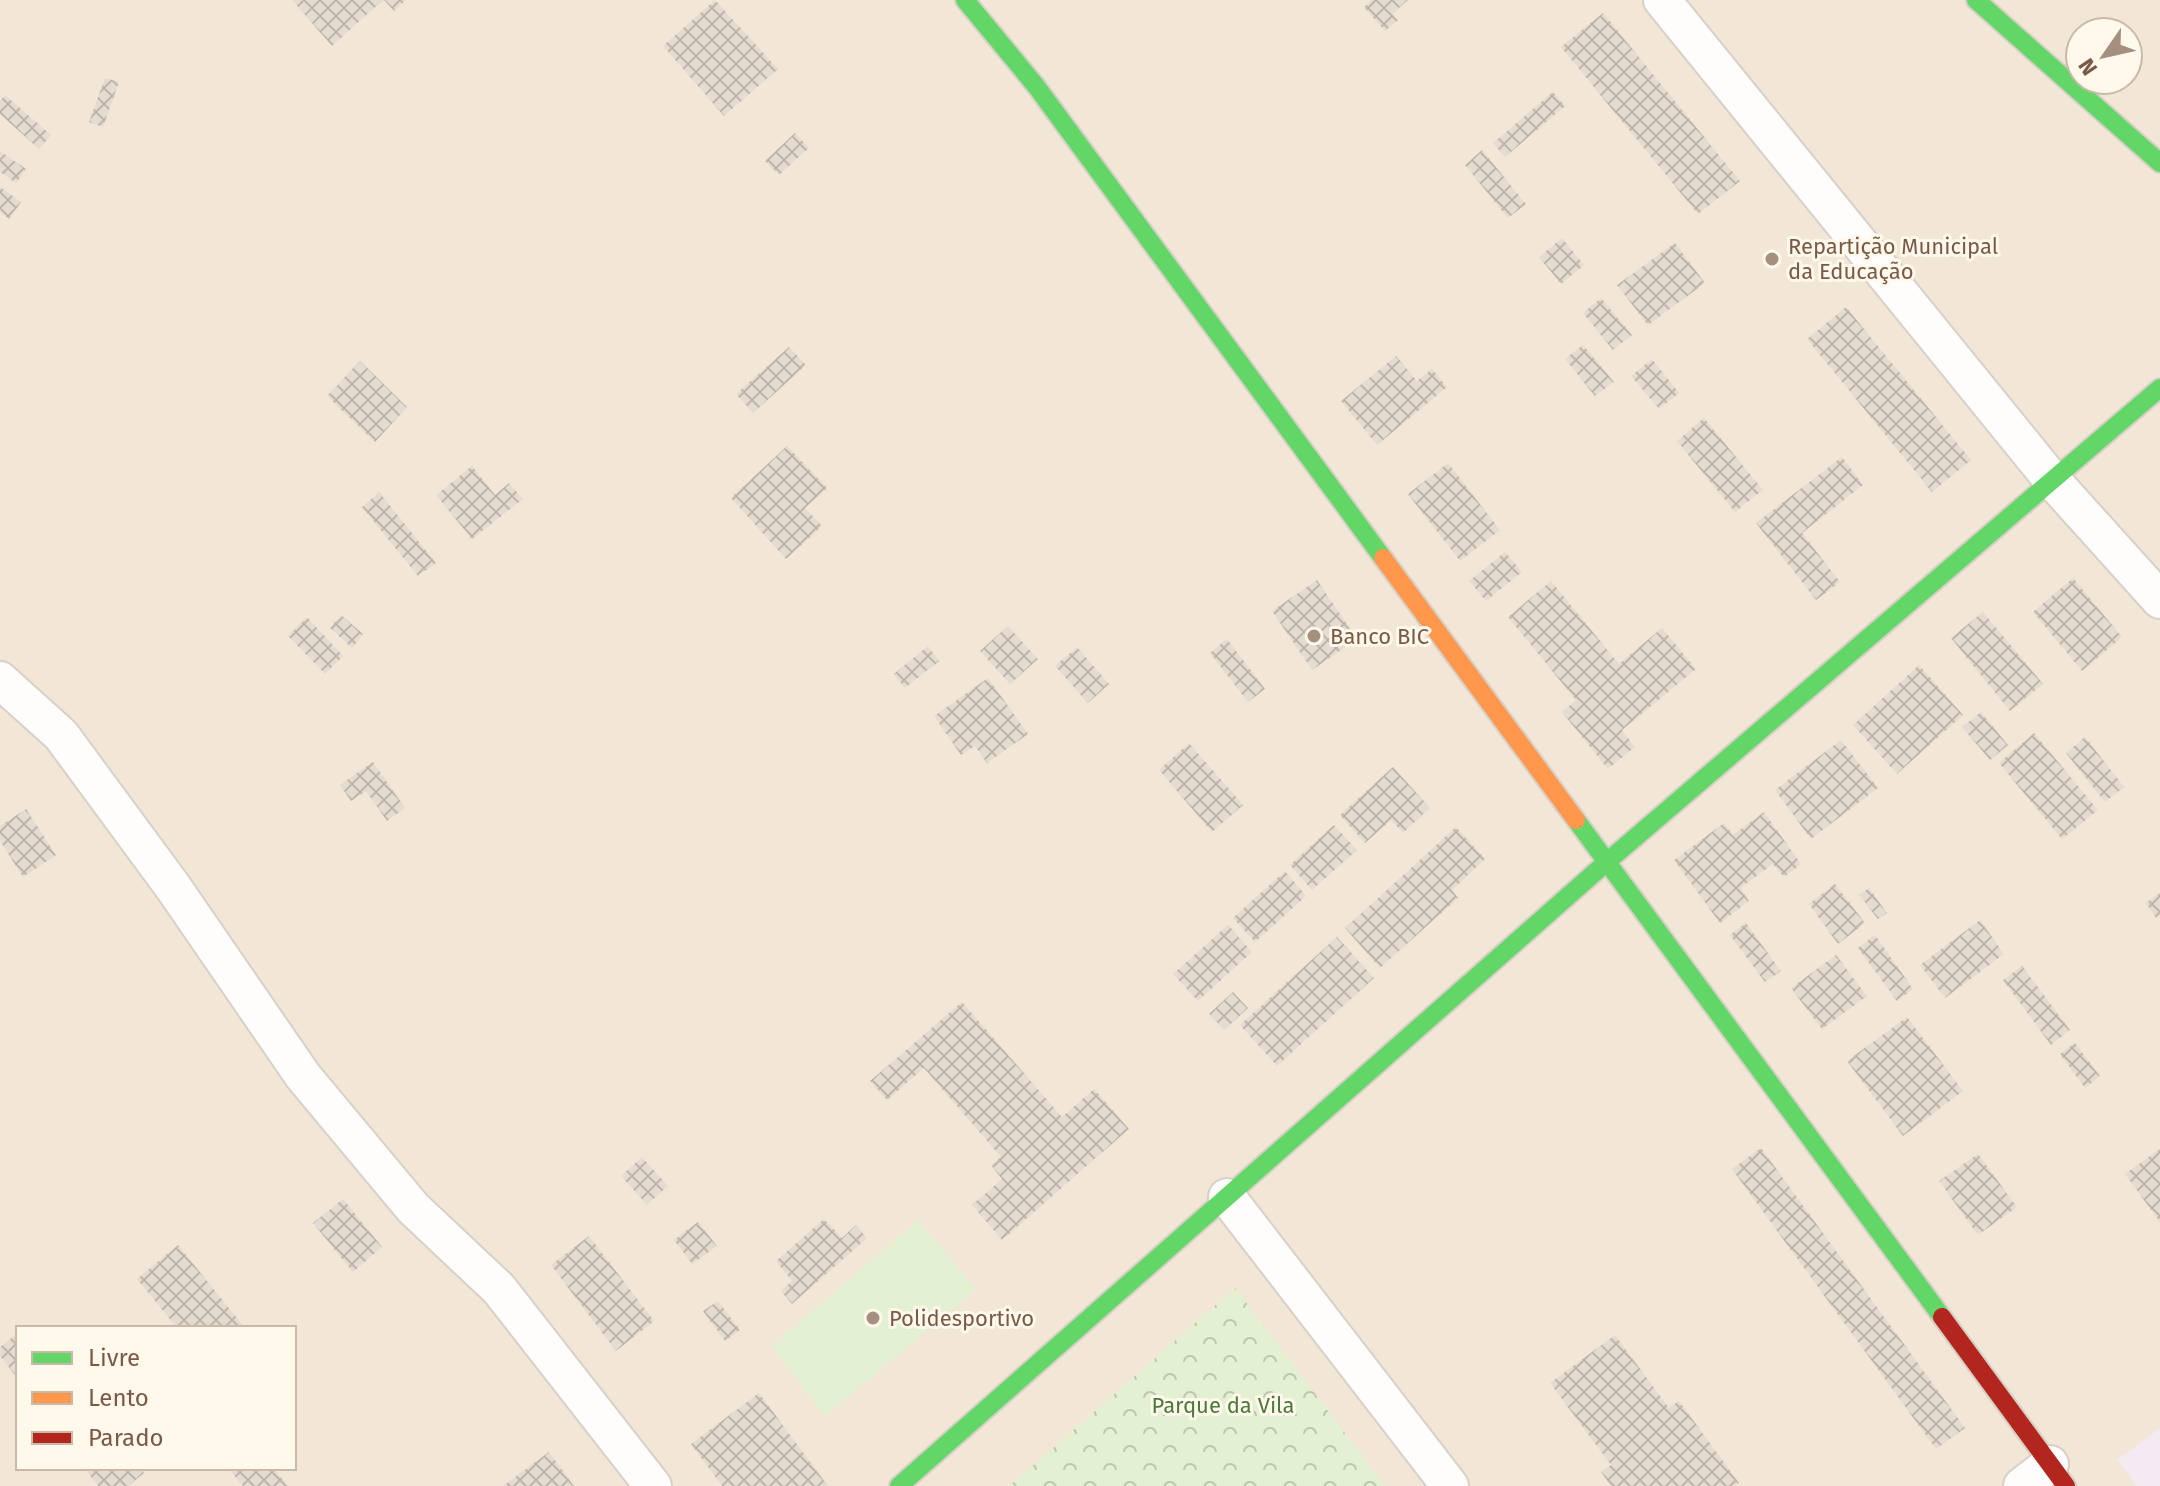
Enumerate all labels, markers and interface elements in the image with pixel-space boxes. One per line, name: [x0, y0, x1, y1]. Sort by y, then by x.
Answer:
north arrow: [2064, 16, 2144, 96]
text: N: [2073, 53, 2103, 81]
place label: Repartição Municipal da Educação: [1788, 233, 1998, 285]
marker: Repartição Municipal da Educação: [1763, 250, 1781, 268]
place label: Banco BIC: [1330, 623, 1429, 650]
marker: Banco BIC: [1305, 627, 1323, 645]
place label: Polidesportivo: [889, 1305, 1034, 1332]
marker: Polidesportivo: [864, 1309, 882, 1327]
legend: [16, 1326, 296, 1470]
text: Livre: [88, 1344, 140, 1372]
text: Lento: [88, 1384, 149, 1412]
park label: Parque da Vila: [1152, 1392, 1294, 1419]
text: Parado: [88, 1424, 164, 1452]

